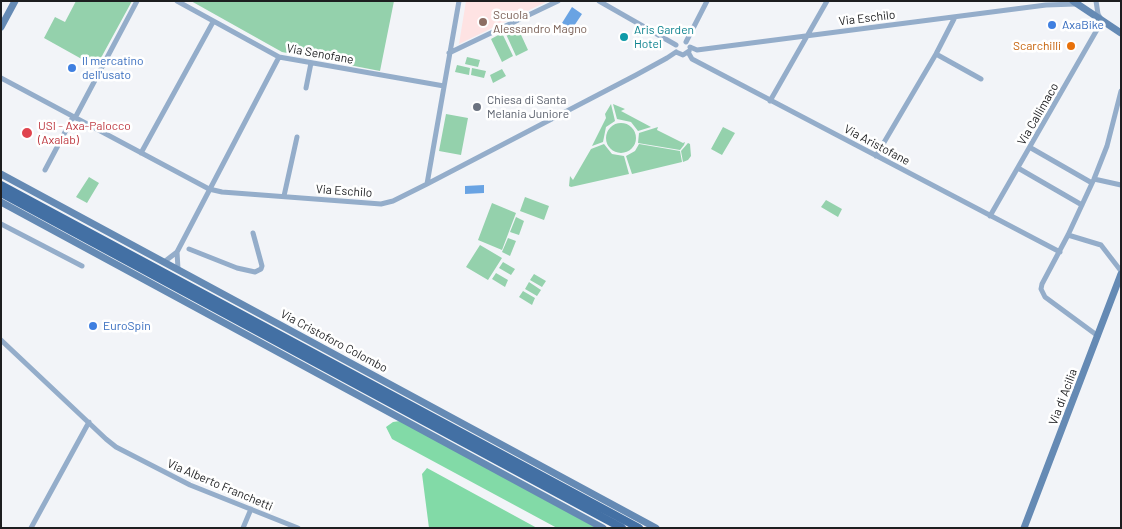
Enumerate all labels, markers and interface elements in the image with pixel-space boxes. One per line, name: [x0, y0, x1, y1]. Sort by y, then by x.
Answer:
street label: Via Eschilo: [838, 7, 896, 29]
place label: Scuola Alessandro Magno: [493, 8, 587, 36]
marker: Scuola Alessandro Magno: [477, 16, 489, 28]
place label: AxaBike: [1062, 18, 1104, 32]
marker: AxaBike: [1046, 19, 1058, 31]
place label: Aris Garden Hotel: [634, 23, 694, 51]
marker: Aris Garden Hotel: [618, 31, 630, 43]
place label: Scarchilli: [1013, 39, 1061, 53]
marker: Scarchilli: [1065, 40, 1077, 52]
street label: Via Senofane: [285, 41, 355, 67]
place label: Il mercatino dell'usato: [82, 54, 143, 82]
marker: Il mercatino dell'usato: [66, 62, 78, 74]
street label: Via Callimaco: [1014, 80, 1062, 148]
place label: Chiesa di Santa Melania Juniore: [487, 93, 569, 121]
marker: Chiesa di Santa Melania Juniore: [471, 101, 483, 113]
place label: USI - Axa-Palocco (Axalab): [38, 119, 131, 147]
street label: Via Aristofane: [841, 122, 913, 168]
marker: USI - Axa-Palocco (Axalab): [20, 126, 34, 140]
street label: Via Eschilo: [315, 182, 373, 200]
street label: Via Cristoforo Colombo: [278, 307, 390, 375]
place label: EuroSpin: [103, 319, 151, 333]
marker: EuroSpin: [87, 320, 99, 332]
street label: Via di Acilia: [1046, 367, 1080, 427]
street label: Via Alberto Franchetti: [165, 456, 275, 514]

